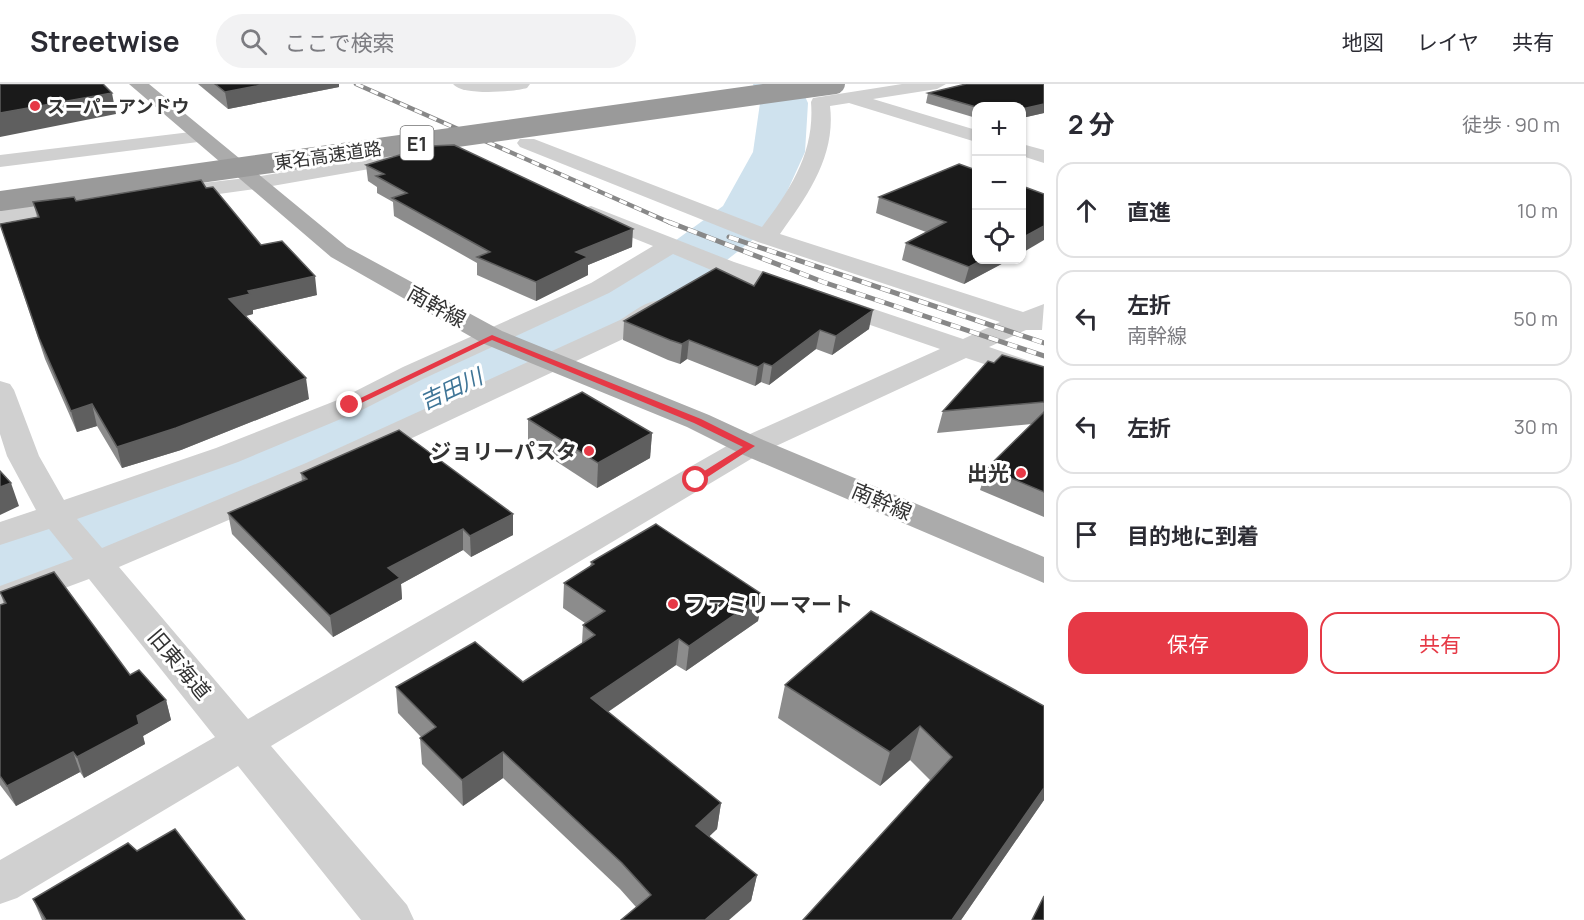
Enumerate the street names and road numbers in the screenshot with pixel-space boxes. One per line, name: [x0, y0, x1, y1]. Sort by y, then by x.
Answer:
road number: E1: [400, 126, 434, 160]
street label: 東名高速道路: [273, 136, 383, 174]
street label: 南幹線: [403, 278, 471, 334]
street label: 南幹線: [848, 476, 916, 526]
street label: 旧東海道: [142, 623, 218, 705]

